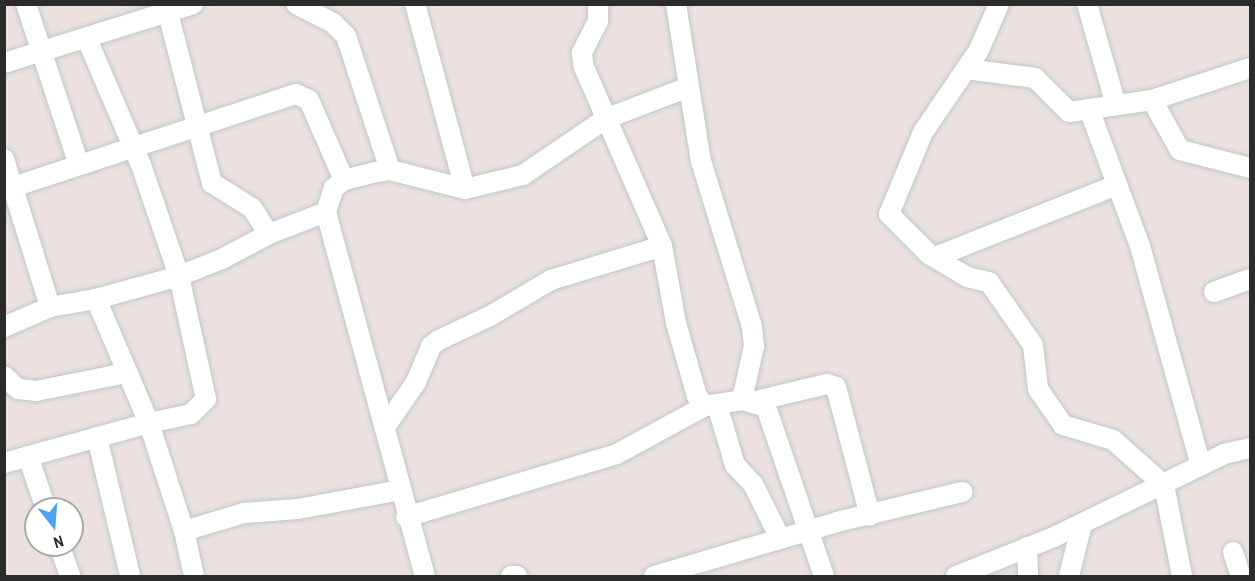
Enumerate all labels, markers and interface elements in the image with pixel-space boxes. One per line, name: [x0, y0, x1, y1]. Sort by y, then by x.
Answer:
north arrow: [24, 497, 84, 557]
text: N: [51, 530, 66, 554]

